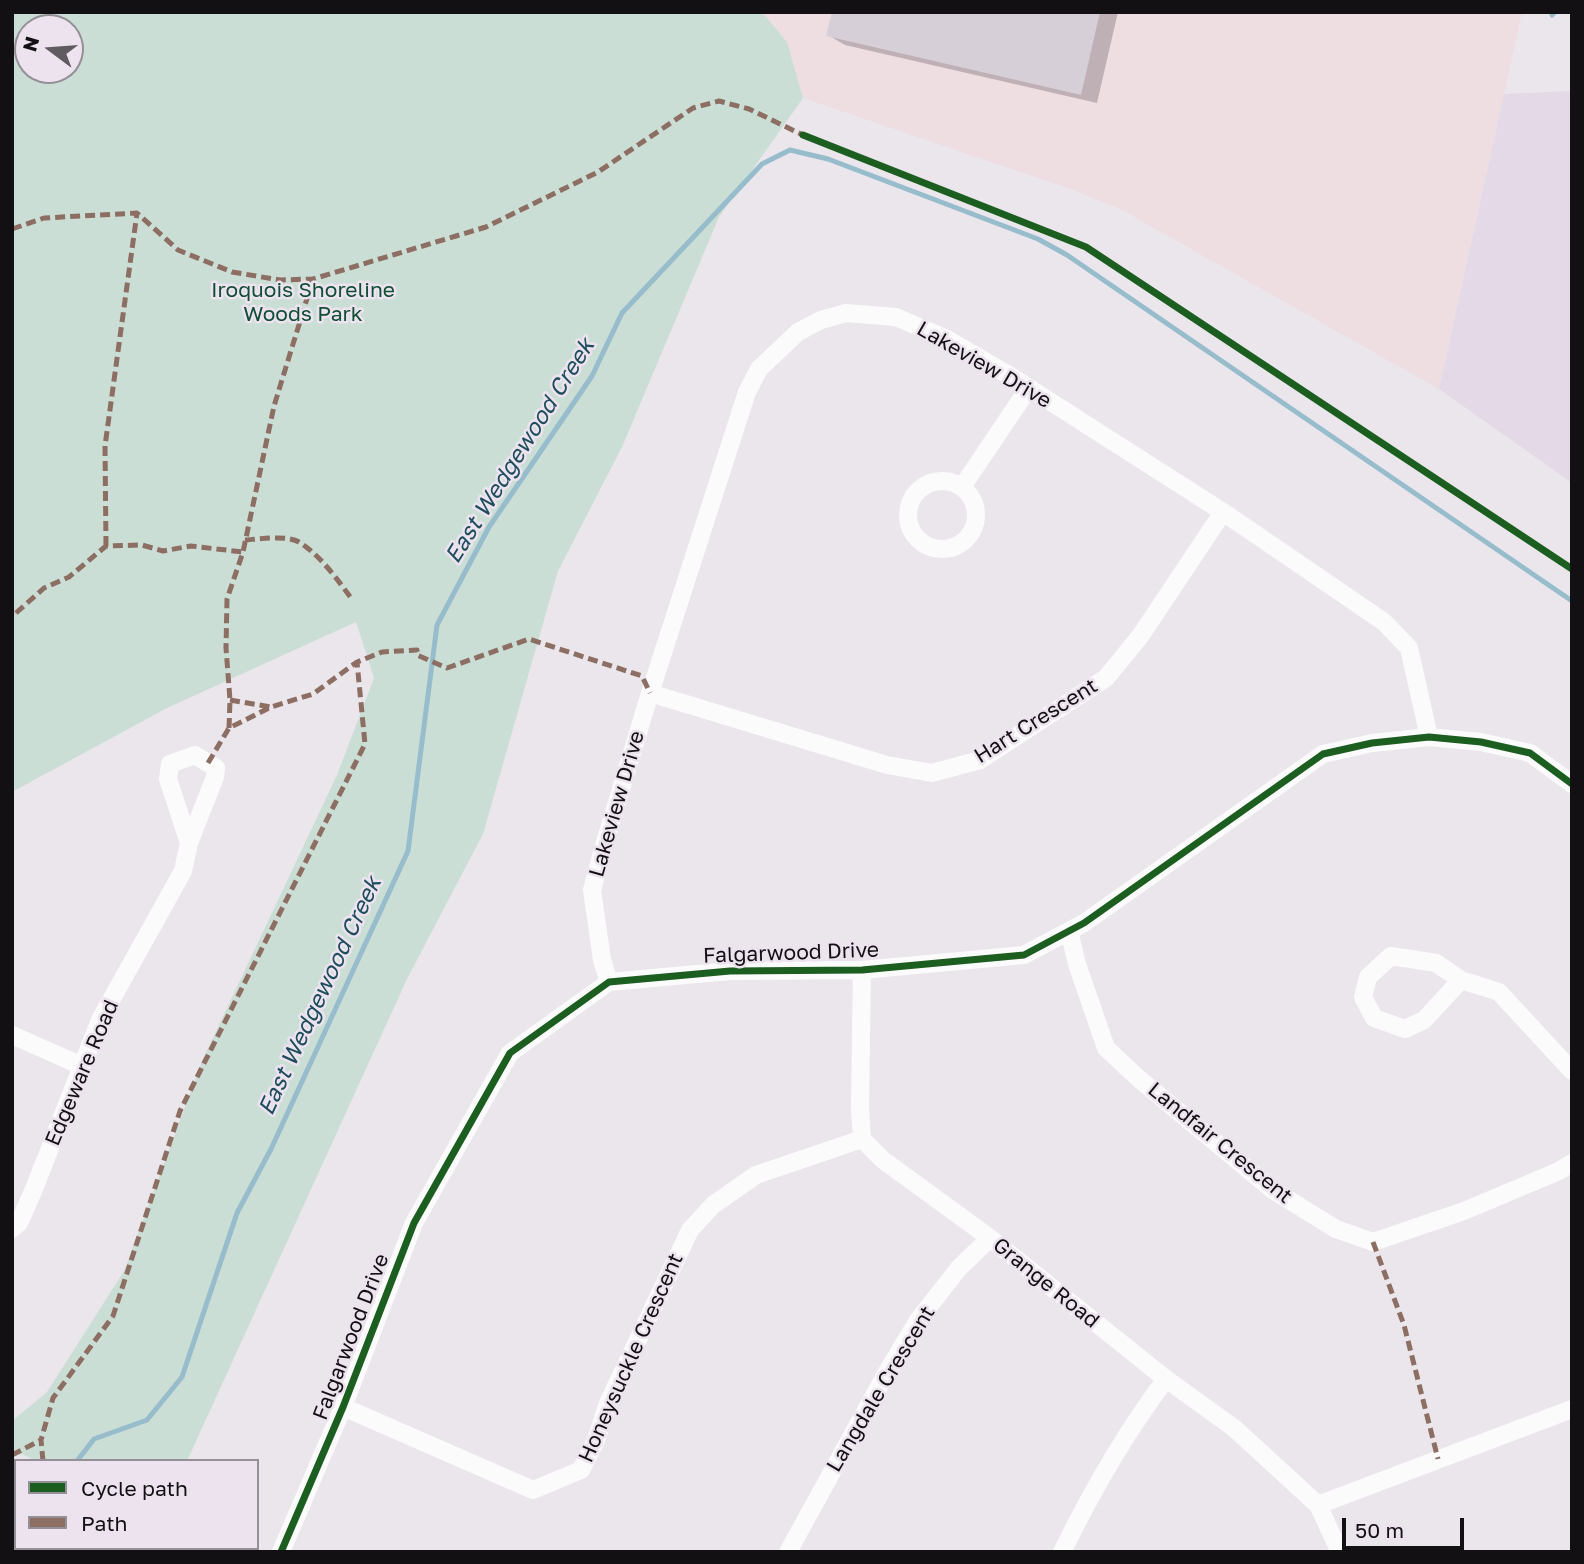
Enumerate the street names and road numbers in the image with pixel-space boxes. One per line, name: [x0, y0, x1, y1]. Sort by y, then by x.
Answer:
street label: Lakeview Drive: [912, 316, 1056, 414]
street label: Hart Crescent: [970, 673, 1102, 769]
street label: Lakeview Drive: [584, 728, 650, 880]
street label: Falgarwood Drive: [703, 937, 879, 969]
street label: Edgeware Road: [40, 996, 124, 1150]
street label: Landfair Crescent: [1143, 1077, 1297, 1209]
street label: Grange Road: [988, 1233, 1104, 1333]
street label: Honeysuckle Crescent: [573, 1249, 689, 1467]
street label: Falgarwood Drive: [308, 1250, 394, 1424]
street label: Langdale Crescent: [822, 1302, 940, 1476]

